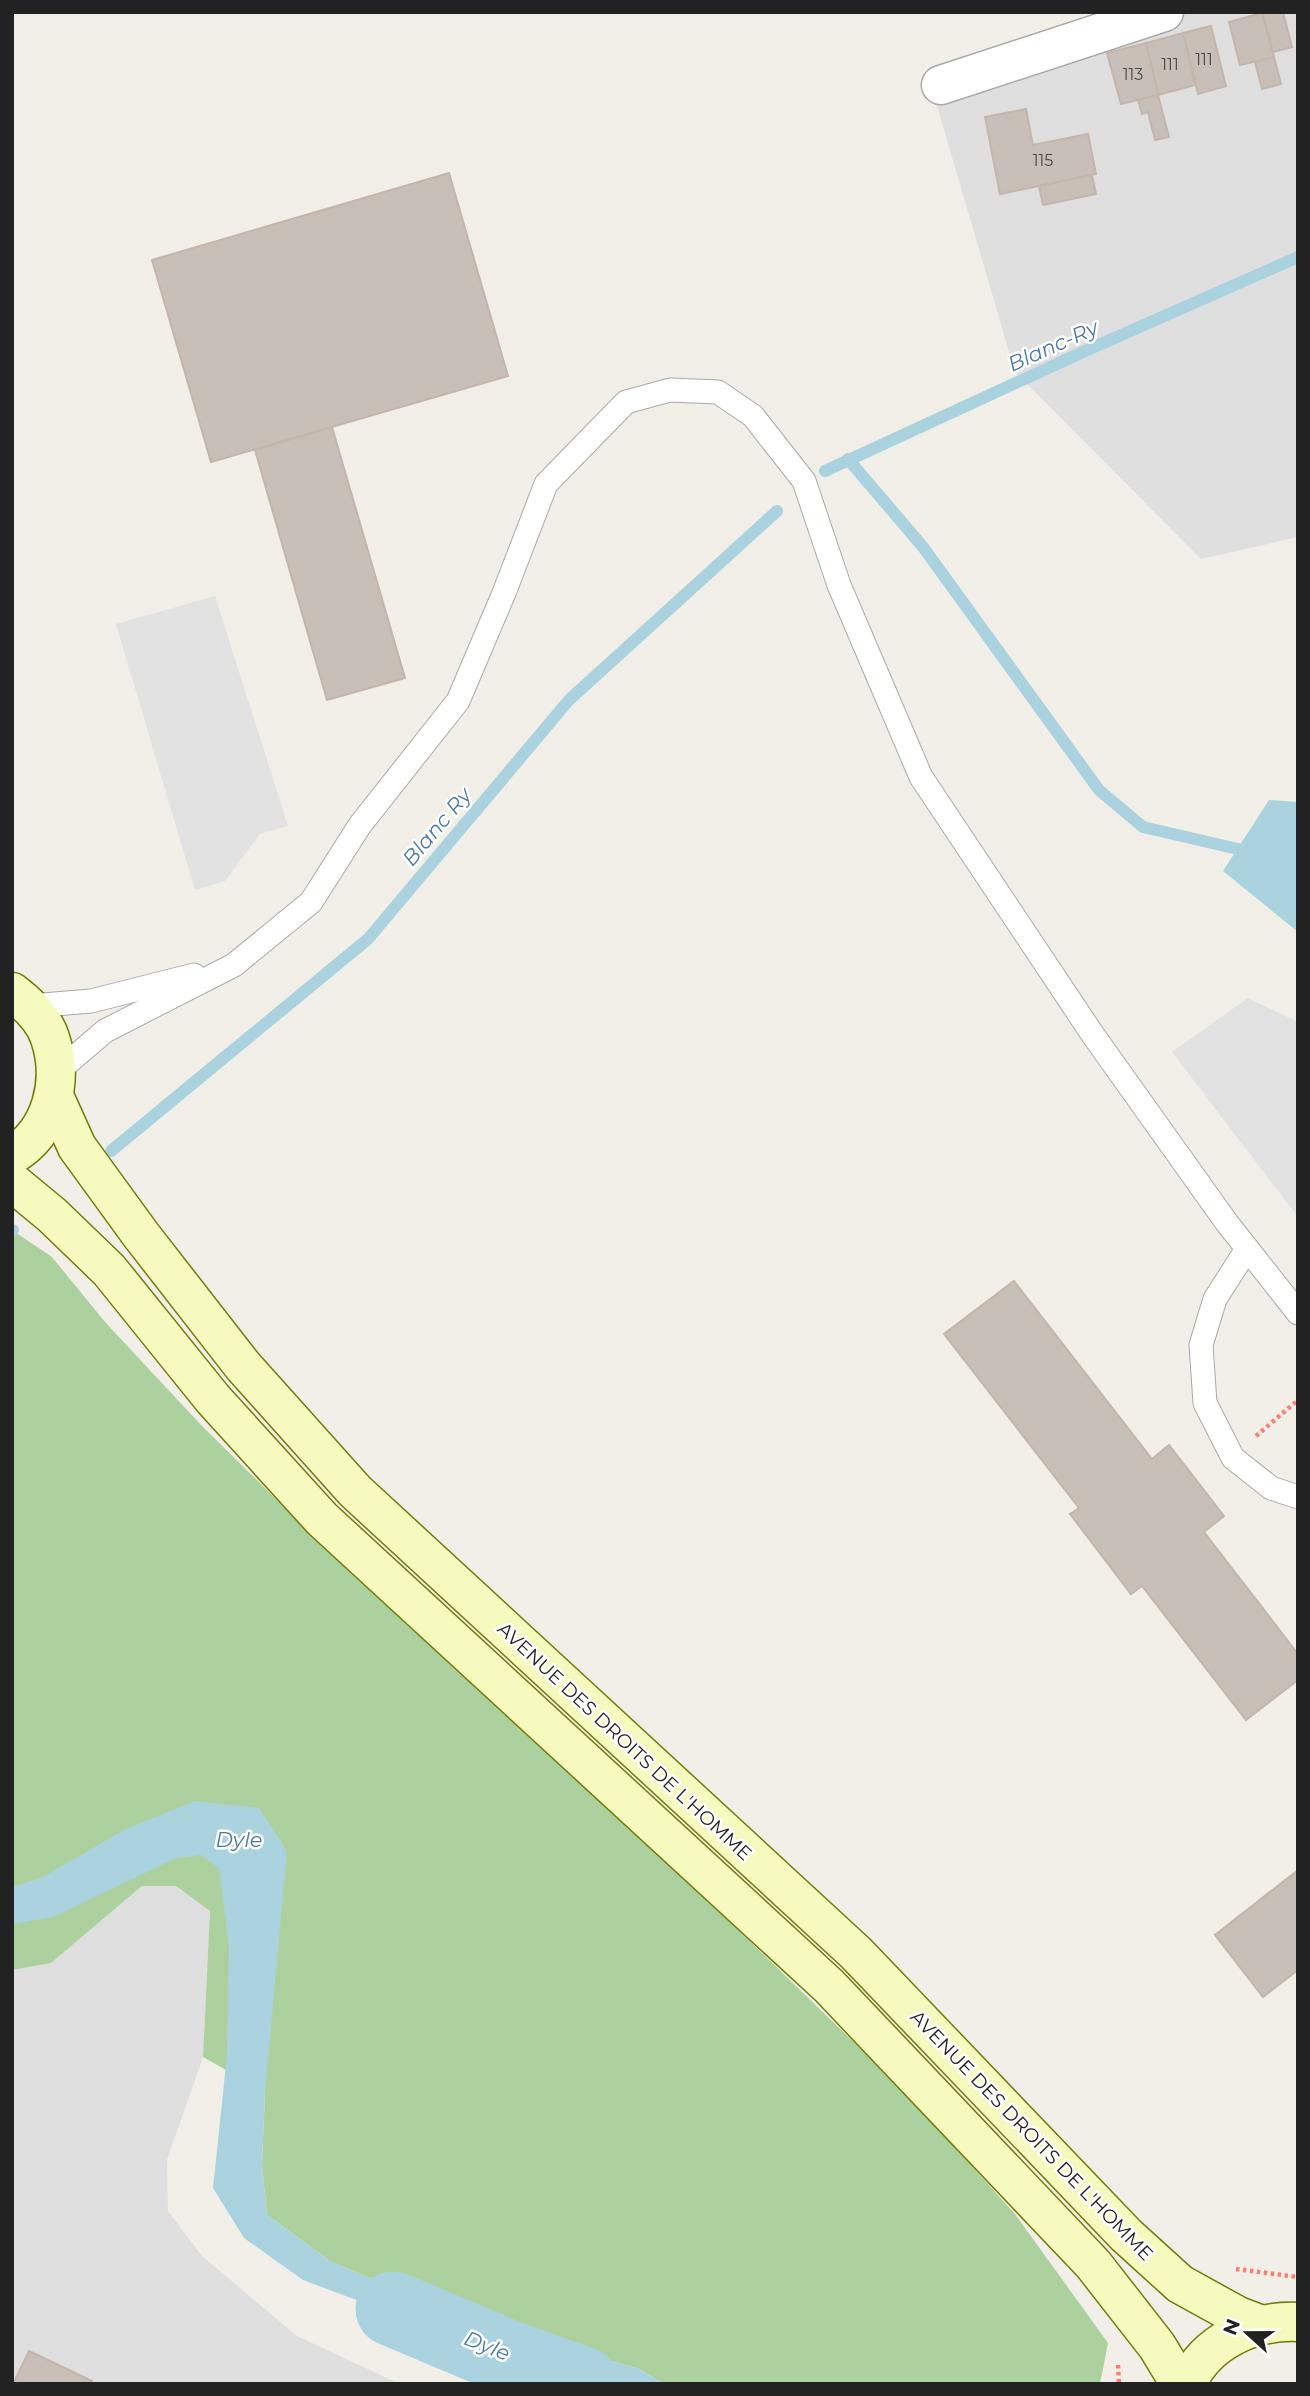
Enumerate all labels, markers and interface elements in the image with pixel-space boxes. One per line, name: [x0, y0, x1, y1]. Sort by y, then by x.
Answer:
house number: 111: [1195, 50, 1213, 69]
house number: 111: [1161, 55, 1179, 74]
house number: 113: [1123, 65, 1143, 84]
house number: 115: [1033, 151, 1053, 170]
water label: Blanc-Ry: [1004, 314, 1103, 377]
water label: Blanc Ry: [397, 781, 477, 871]
street label: AVENUE DES DROITS DE L'HOMME: [493, 1617, 757, 1865]
water label: Dyle: [215, 1827, 263, 1852]
street label: AVENUE DES DROITS DE L'HOMME: [906, 2005, 1158, 2265]
north arrow: [1212, 2298, 1282, 2368]
text: N: [1218, 2316, 1245, 2338]
water label: Dyle: [461, 2325, 514, 2366]

